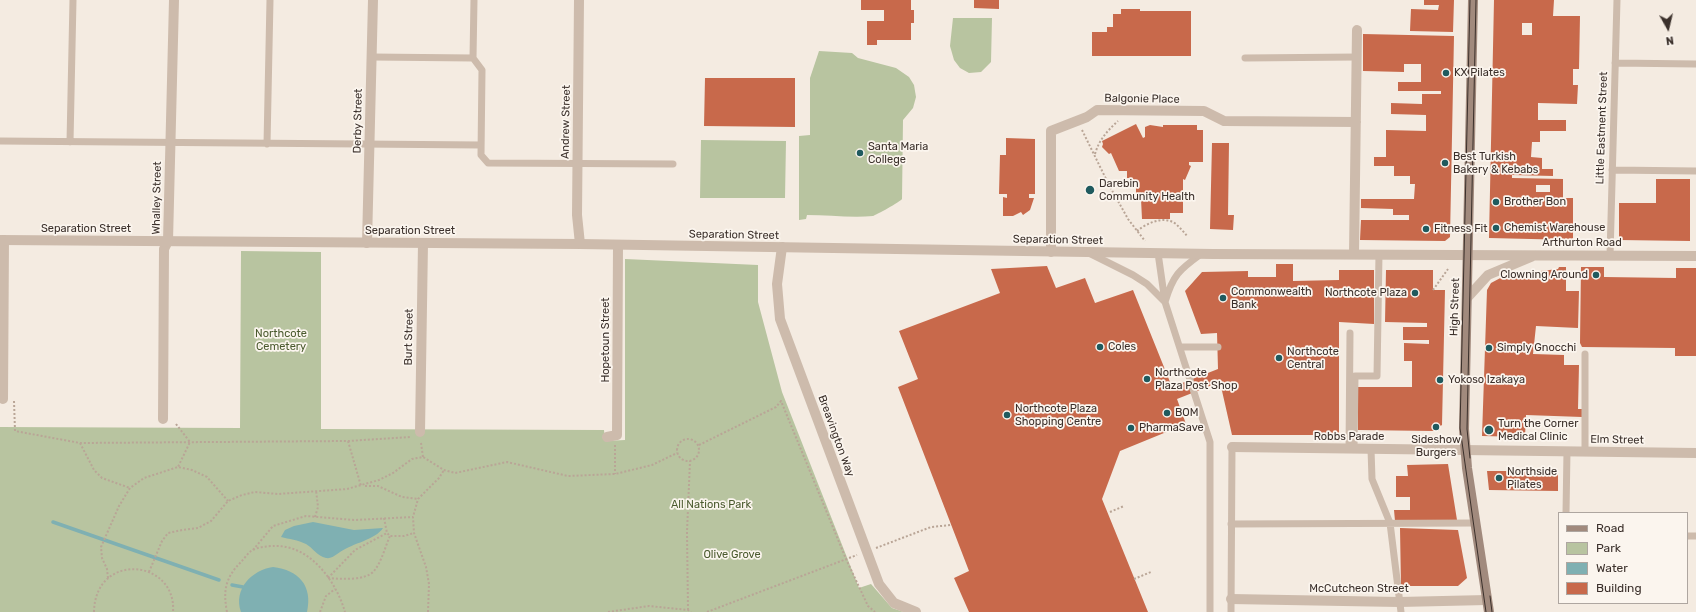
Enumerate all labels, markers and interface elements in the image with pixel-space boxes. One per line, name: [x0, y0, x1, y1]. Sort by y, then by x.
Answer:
north arrow: [1648, 8, 1688, 48]
text: N: [1665, 33, 1675, 47]
place label: KX Pilates: [1454, 66, 1505, 80]
marker: KX Pilates: [1441, 68, 1451, 78]
street label: Little Eastment Street: [1593, 71, 1611, 185]
street label: Andrew Street: [559, 85, 573, 159]
street label: Derby Street: [351, 88, 365, 154]
street label: Balgonie Place: [1104, 92, 1180, 106]
place label: Santa Maria College: [868, 140, 928, 166]
marker: Santa Maria College: [855, 148, 865, 158]
place label: Best Turkish Bakery & Kebabs: [1453, 150, 1538, 176]
marker: Best Turkish Bakery & Kebabs: [1440, 158, 1450, 168]
street label: Whalley Street: [150, 161, 164, 235]
place label: Darebin Community Health: [1099, 177, 1195, 203]
marker: Darebin Community Health: [1084, 184, 1096, 196]
place label: Brother Bon: [1504, 195, 1566, 209]
marker: Brother Bon: [1491, 197, 1501, 207]
place label: Chemist Warehouse: [1504, 221, 1606, 235]
street label: Separation Street: [41, 222, 131, 236]
place label: Fitness Fit: [1434, 222, 1488, 236]
marker: Chemist Warehouse: [1491, 223, 1501, 233]
street label: Separation Street: [365, 224, 455, 238]
marker: Fitness Fit: [1421, 224, 1431, 234]
street label: Separation Street: [689, 228, 779, 242]
street label: Separation Street: [1013, 233, 1103, 247]
street label: Arthurton Road: [1542, 236, 1622, 250]
place label: Clowning Around: [1500, 268, 1588, 282]
marker: Clowning Around: [1591, 270, 1601, 280]
street label: High Street: [1447, 278, 1463, 336]
place label: Commonwealth Bank: [1231, 285, 1312, 311]
place label: Northcote Plaza: [1325, 286, 1407, 300]
marker: Northcote Plaza: [1410, 288, 1420, 298]
marker: Commonwealth Bank: [1218, 293, 1228, 303]
street label: Hopetoun Street: [599, 297, 613, 383]
street label: Burt Street: [402, 308, 416, 366]
park label: Northcote Cemetery: [255, 327, 307, 353]
place label: Coles: [1108, 340, 1136, 354]
place label: Simply Gnocchi: [1497, 341, 1576, 355]
marker: Coles: [1095, 342, 1105, 352]
marker: Simply Gnocchi: [1484, 343, 1494, 353]
place label: Northcote Central: [1287, 345, 1339, 371]
marker: Northcote Central: [1274, 353, 1284, 363]
place label: Northcote Plaza Post Shop: [1155, 366, 1237, 392]
place label: Yokoso Izakaya: [1448, 373, 1525, 387]
marker: Northcote Plaza Post Shop: [1142, 374, 1152, 384]
marker: Yokoso Izakaya: [1435, 375, 1445, 385]
street label: Breavington Way: [815, 393, 857, 479]
place label: Northcote Plaza Shopping Centre: [1015, 402, 1101, 428]
place label: BOM: [1175, 406, 1199, 420]
marker: BOM: [1162, 408, 1172, 418]
marker: Northcote Plaza Shopping Centre: [1002, 410, 1012, 420]
place label: Turn the Corner Medical Clinic: [1498, 417, 1578, 443]
place label: PharmaSave: [1139, 421, 1204, 435]
marker: Sideshow Burgers: [1431, 422, 1441, 432]
marker: PharmaSave: [1126, 423, 1136, 433]
marker: Turn the Corner Medical Clinic: [1483, 424, 1495, 436]
street label: Robbs Parade: [1314, 430, 1384, 444]
place label: Sideshow Burgers: [1411, 433, 1461, 459]
street label: Elm Street: [1590, 433, 1644, 447]
place label: Northside Pilates: [1507, 465, 1557, 491]
marker: Northside Pilates: [1494, 473, 1504, 483]
park label: All Nations Park: [671, 498, 751, 512]
legend: [1558, 512, 1688, 604]
text: Road: [1596, 521, 1624, 535]
text: Park: [1596, 541, 1621, 555]
park label: Olive Grove: [703, 548, 761, 562]
text: Water: [1596, 561, 1628, 575]
text: Building: [1596, 581, 1642, 595]
street label: McCutcheon Street: [1309, 582, 1409, 596]

